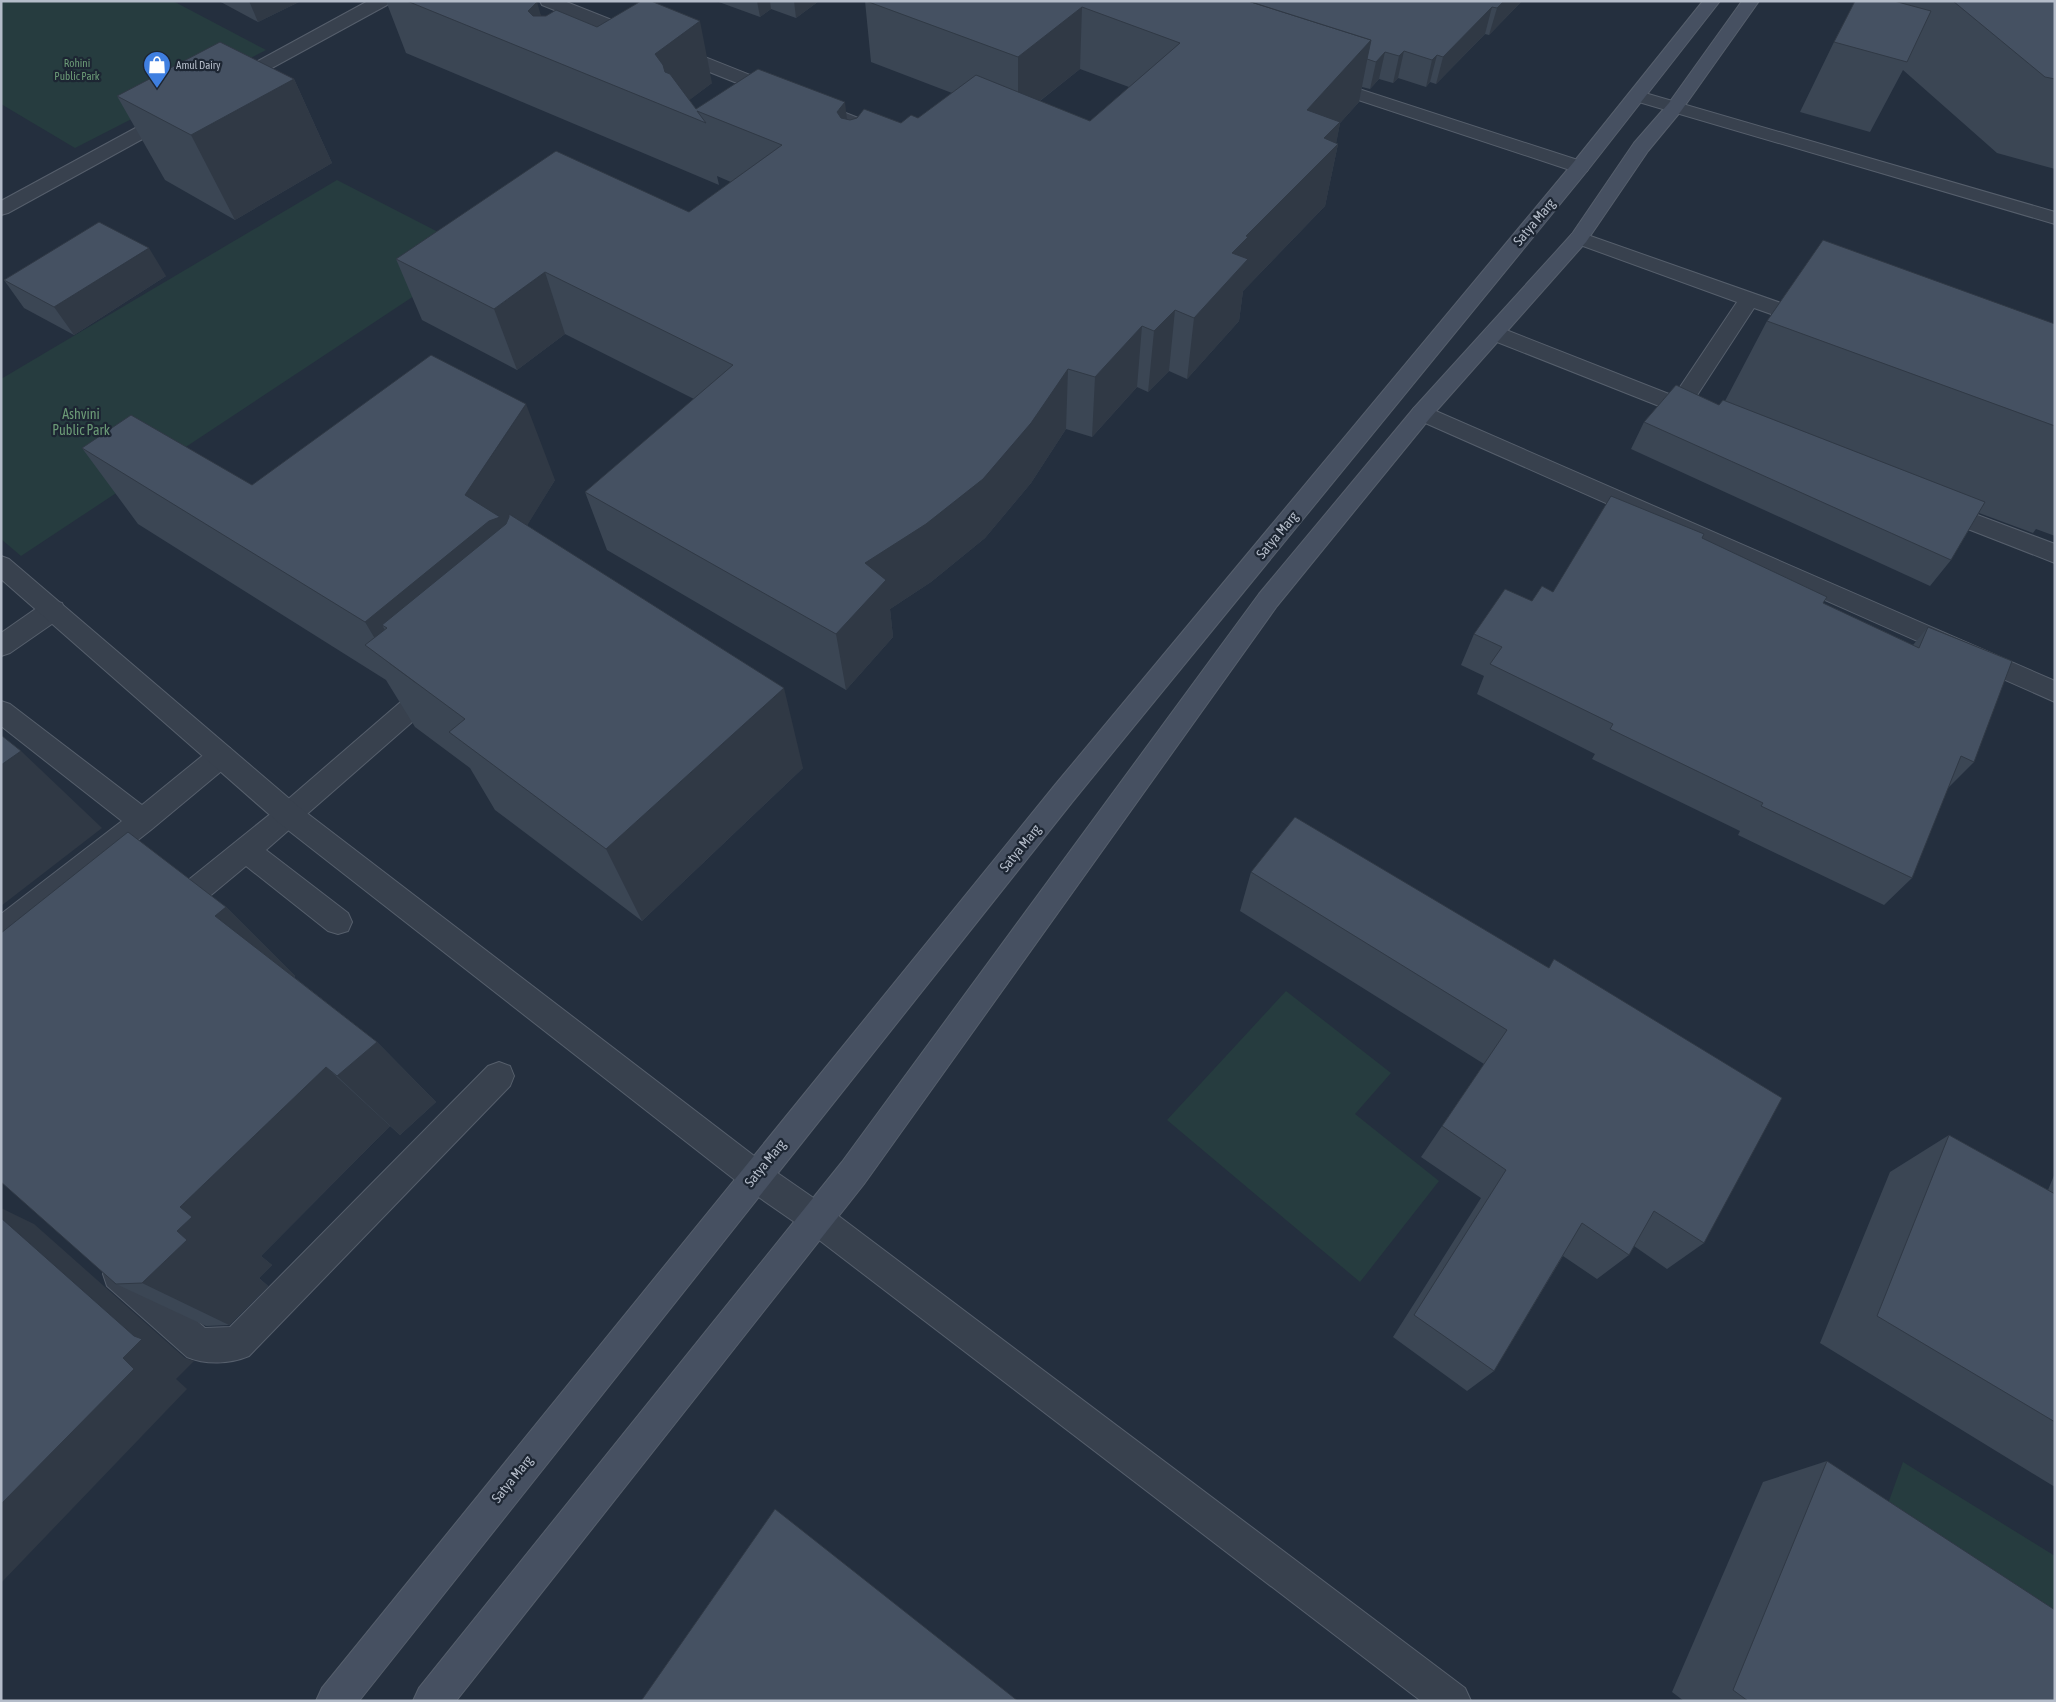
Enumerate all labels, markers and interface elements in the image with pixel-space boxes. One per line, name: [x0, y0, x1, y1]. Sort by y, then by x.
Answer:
shop icon: Amul Dairy: [142, 50, 172, 89]
park label: Rohini Public Park: [54, 57, 100, 82]
place label: Amul Dairy: [176, 59, 221, 71]
street label: Satya Marg: [1510, 195, 1558, 249]
park label: Ashvini Public Park: [52, 406, 110, 438]
street label: Satya Marg: [1253, 508, 1301, 562]
street label: Satya Marg: [996, 821, 1044, 875]
street label: Satya Marg: [741, 1136, 789, 1190]
street label: Satya Marg: [488, 1452, 536, 1506]

